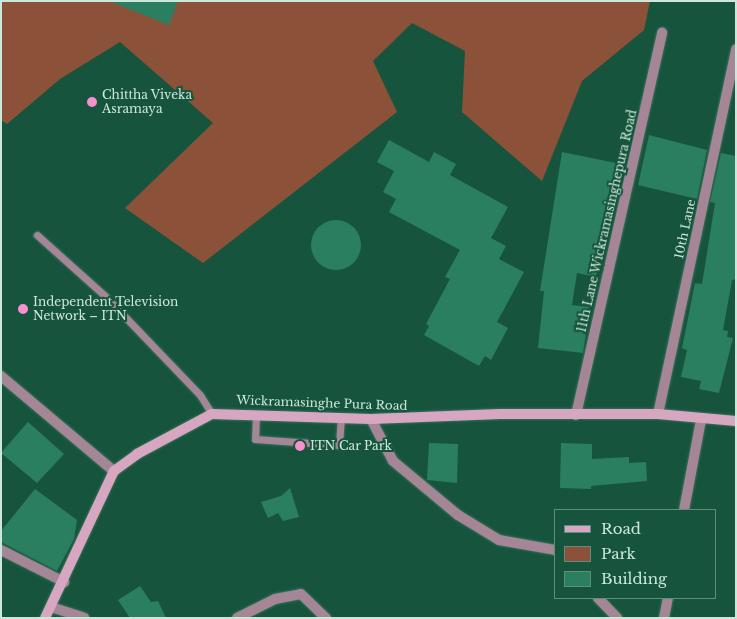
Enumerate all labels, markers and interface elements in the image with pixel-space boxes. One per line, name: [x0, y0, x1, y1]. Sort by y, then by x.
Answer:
place label: Chittha Viveka Asramaya: [102, 88, 193, 116]
marker: Chittha Viveka Asramaya: [86, 96, 98, 108]
street label: 11th Lane Wickramasinghepura Road: [574, 108, 640, 334]
street label: 10th Lane: [672, 198, 698, 260]
place label: Independent Television Network – ITN: [33, 295, 179, 323]
marker: Independent Television Network – ITN: [17, 303, 29, 315]
street label: Wickramasinghe Pura Road: [236, 393, 408, 413]
place label: ITN Car Park: [310, 439, 392, 453]
marker: ITN Car Park: [294, 440, 306, 452]
legend: [554, 509, 717, 599]
text: Road: [601, 519, 641, 538]
text: Park: [601, 544, 636, 563]
text: Building: [601, 569, 667, 588]

